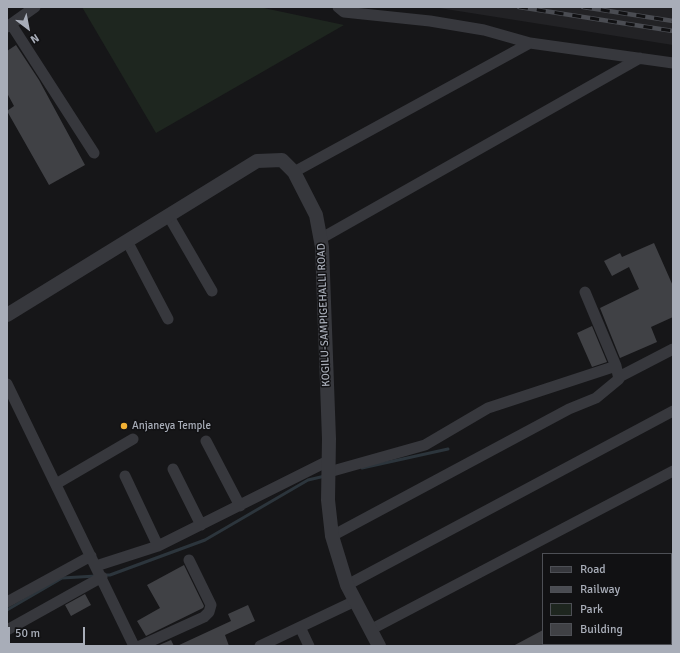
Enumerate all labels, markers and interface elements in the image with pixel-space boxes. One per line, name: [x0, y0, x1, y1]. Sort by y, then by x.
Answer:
north arrow: [8, 8, 48, 48]
text: N: [28, 31, 41, 46]
street label: KOGILU-SAMPIGEHALLI ROAD: [315, 243, 333, 387]
place label: Anjaneya Temple: [132, 419, 211, 433]
marker: Anjaneya Temple: [119, 421, 129, 431]
legend: [542, 553, 672, 645]
text: Road: [580, 562, 606, 577]
text: Railway: [580, 582, 620, 597]
text: Park: [580, 602, 603, 617]
scale bar: [10, 619, 87, 645]
text: Building: [580, 622, 623, 637]
text: 50 m: [15, 626, 40, 641]

